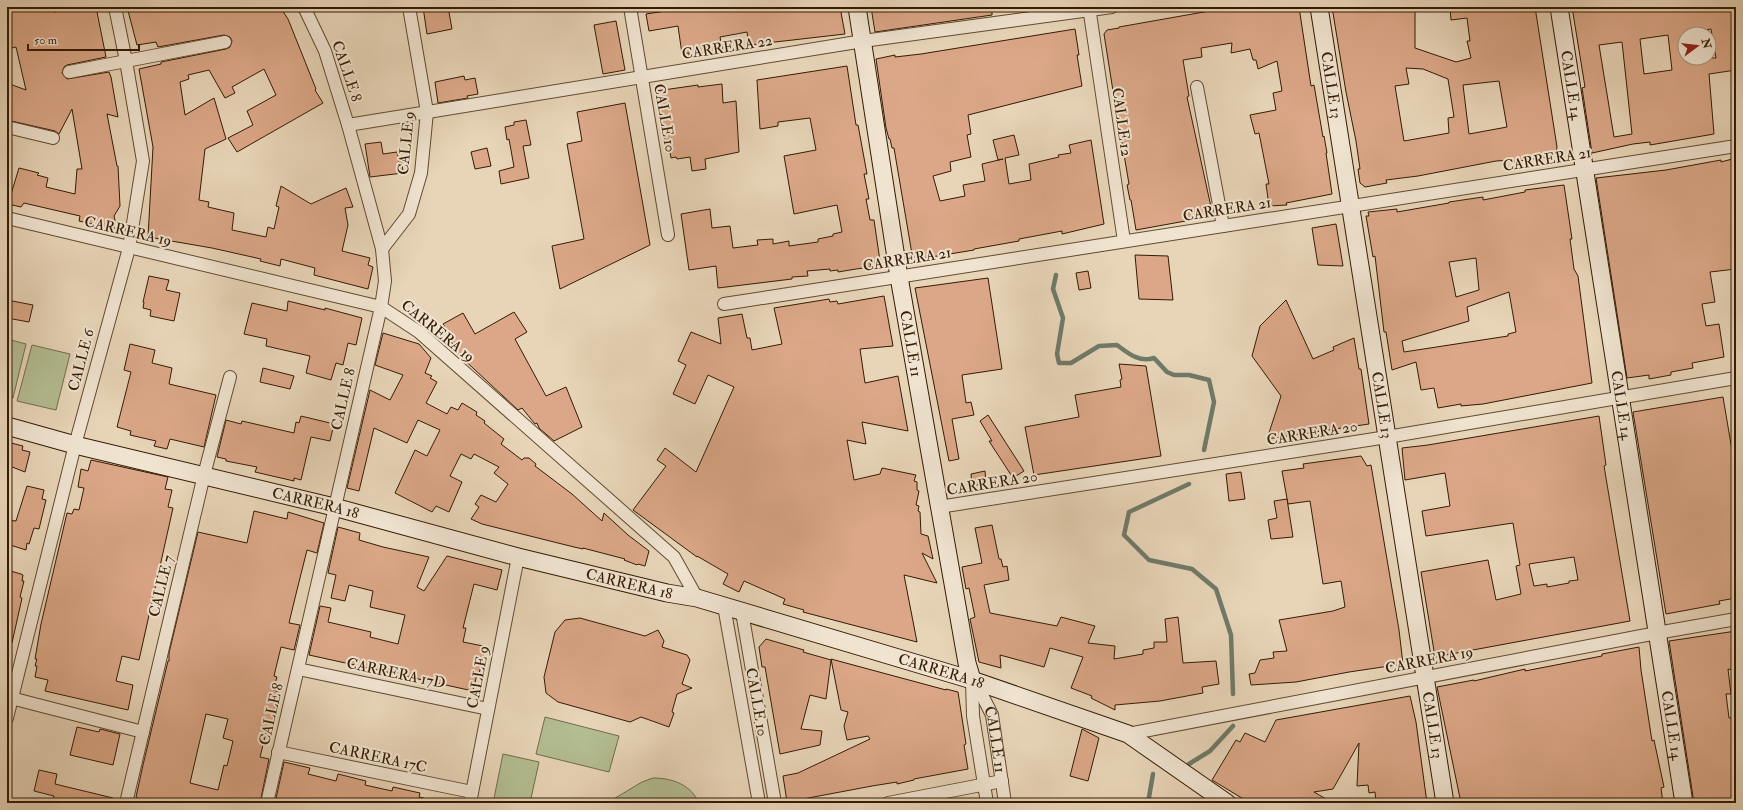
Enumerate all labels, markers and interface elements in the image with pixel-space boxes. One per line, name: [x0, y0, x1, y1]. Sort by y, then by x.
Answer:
scale bar: [28, 26, 139, 52]
north arrow: [1677, 26, 1717, 66]
street label: CARRERA 22: [680, 31, 774, 64]
text: 50 m: [34, 33, 58, 48]
text: N: [1698, 36, 1714, 51]
street label: CALLE 8: [327, 38, 366, 104]
street label: CALLE 14: [1556, 49, 1586, 122]
street label: CALLE 13: [1316, 50, 1346, 120]
street label: CALLE 10: [649, 82, 680, 154]
street label: CALLE 12: [1107, 86, 1136, 158]
street label: CALLE 9: [394, 110, 419, 176]
street label: CARRERA 21: [1502, 143, 1593, 176]
street label: CARRERA 21: [1182, 193, 1273, 226]
street label: CARRERA 19: [82, 212, 173, 251]
street label: CARRERA 21: [862, 243, 953, 276]
street label: CARRERA 19: [397, 296, 478, 367]
street label: CALLE 11: [895, 309, 925, 378]
street label: CALLE 6: [64, 325, 99, 393]
street label: CALLE 8: [327, 366, 360, 432]
street label: CALLE 14: [1606, 369, 1636, 442]
street label: CALLE 13: [1367, 370, 1396, 440]
street label: CARRERA 20: [1265, 417, 1359, 450]
street label: CARRERA 20: [945, 467, 1039, 500]
street label: CARRERA 18: [270, 484, 361, 523]
street label: CALLE 7: [145, 553, 178, 619]
street label: CARRERA 18: [584, 565, 674, 604]
street label: CARRERA 19: [1384, 643, 1475, 678]
street label: CALLE 9: [463, 644, 494, 710]
street label: CARRERA 18: [896, 649, 986, 693]
street label: CARRERA 17D: [345, 654, 447, 693]
street label: CALLE 10: [741, 666, 772, 738]
street label: CALLE 8: [255, 681, 288, 747]
street label: CALLE 14: [1656, 689, 1686, 762]
street label: CALLE 13: [1418, 690, 1447, 760]
street label: CALLE 11: [979, 703, 1009, 774]
street label: CARRERA 17C: [327, 738, 429, 777]

